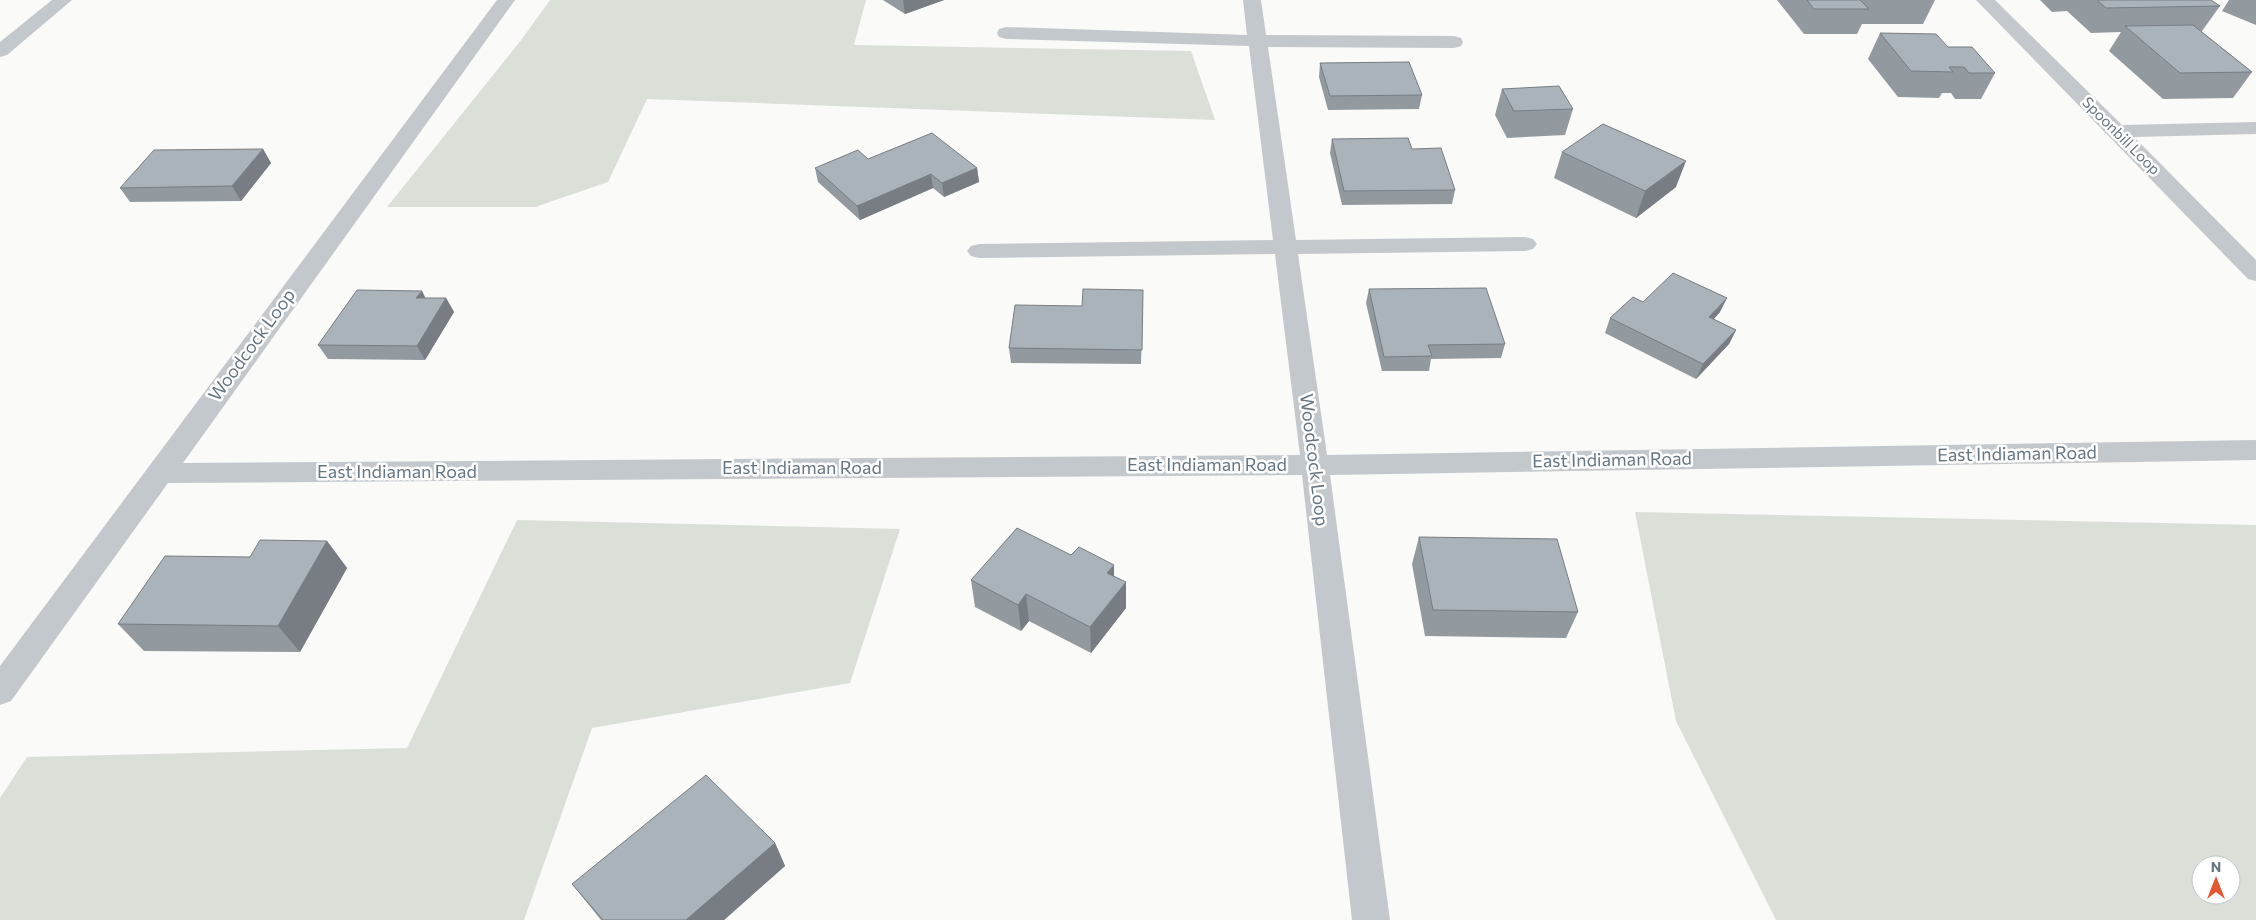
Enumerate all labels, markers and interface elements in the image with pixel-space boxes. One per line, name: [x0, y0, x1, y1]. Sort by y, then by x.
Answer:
street label: Spoonbill Loop: [2079, 93, 2165, 178]
street label: Woodcock Loop: [203, 284, 299, 405]
street label: Woodcock Loop: [1296, 392, 1334, 527]
street label: East Indiaman Road: [1937, 441, 2097, 465]
street label: East Indiaman Road: [1532, 447, 1692, 471]
street label: East Indiaman Road: [1127, 453, 1287, 475]
street label: East Indiaman Road: [722, 456, 882, 478]
street label: East Indiaman Road: [317, 460, 477, 482]
north arrow: [2191, 855, 2241, 905]
text: N: [2211, 858, 2221, 875]

